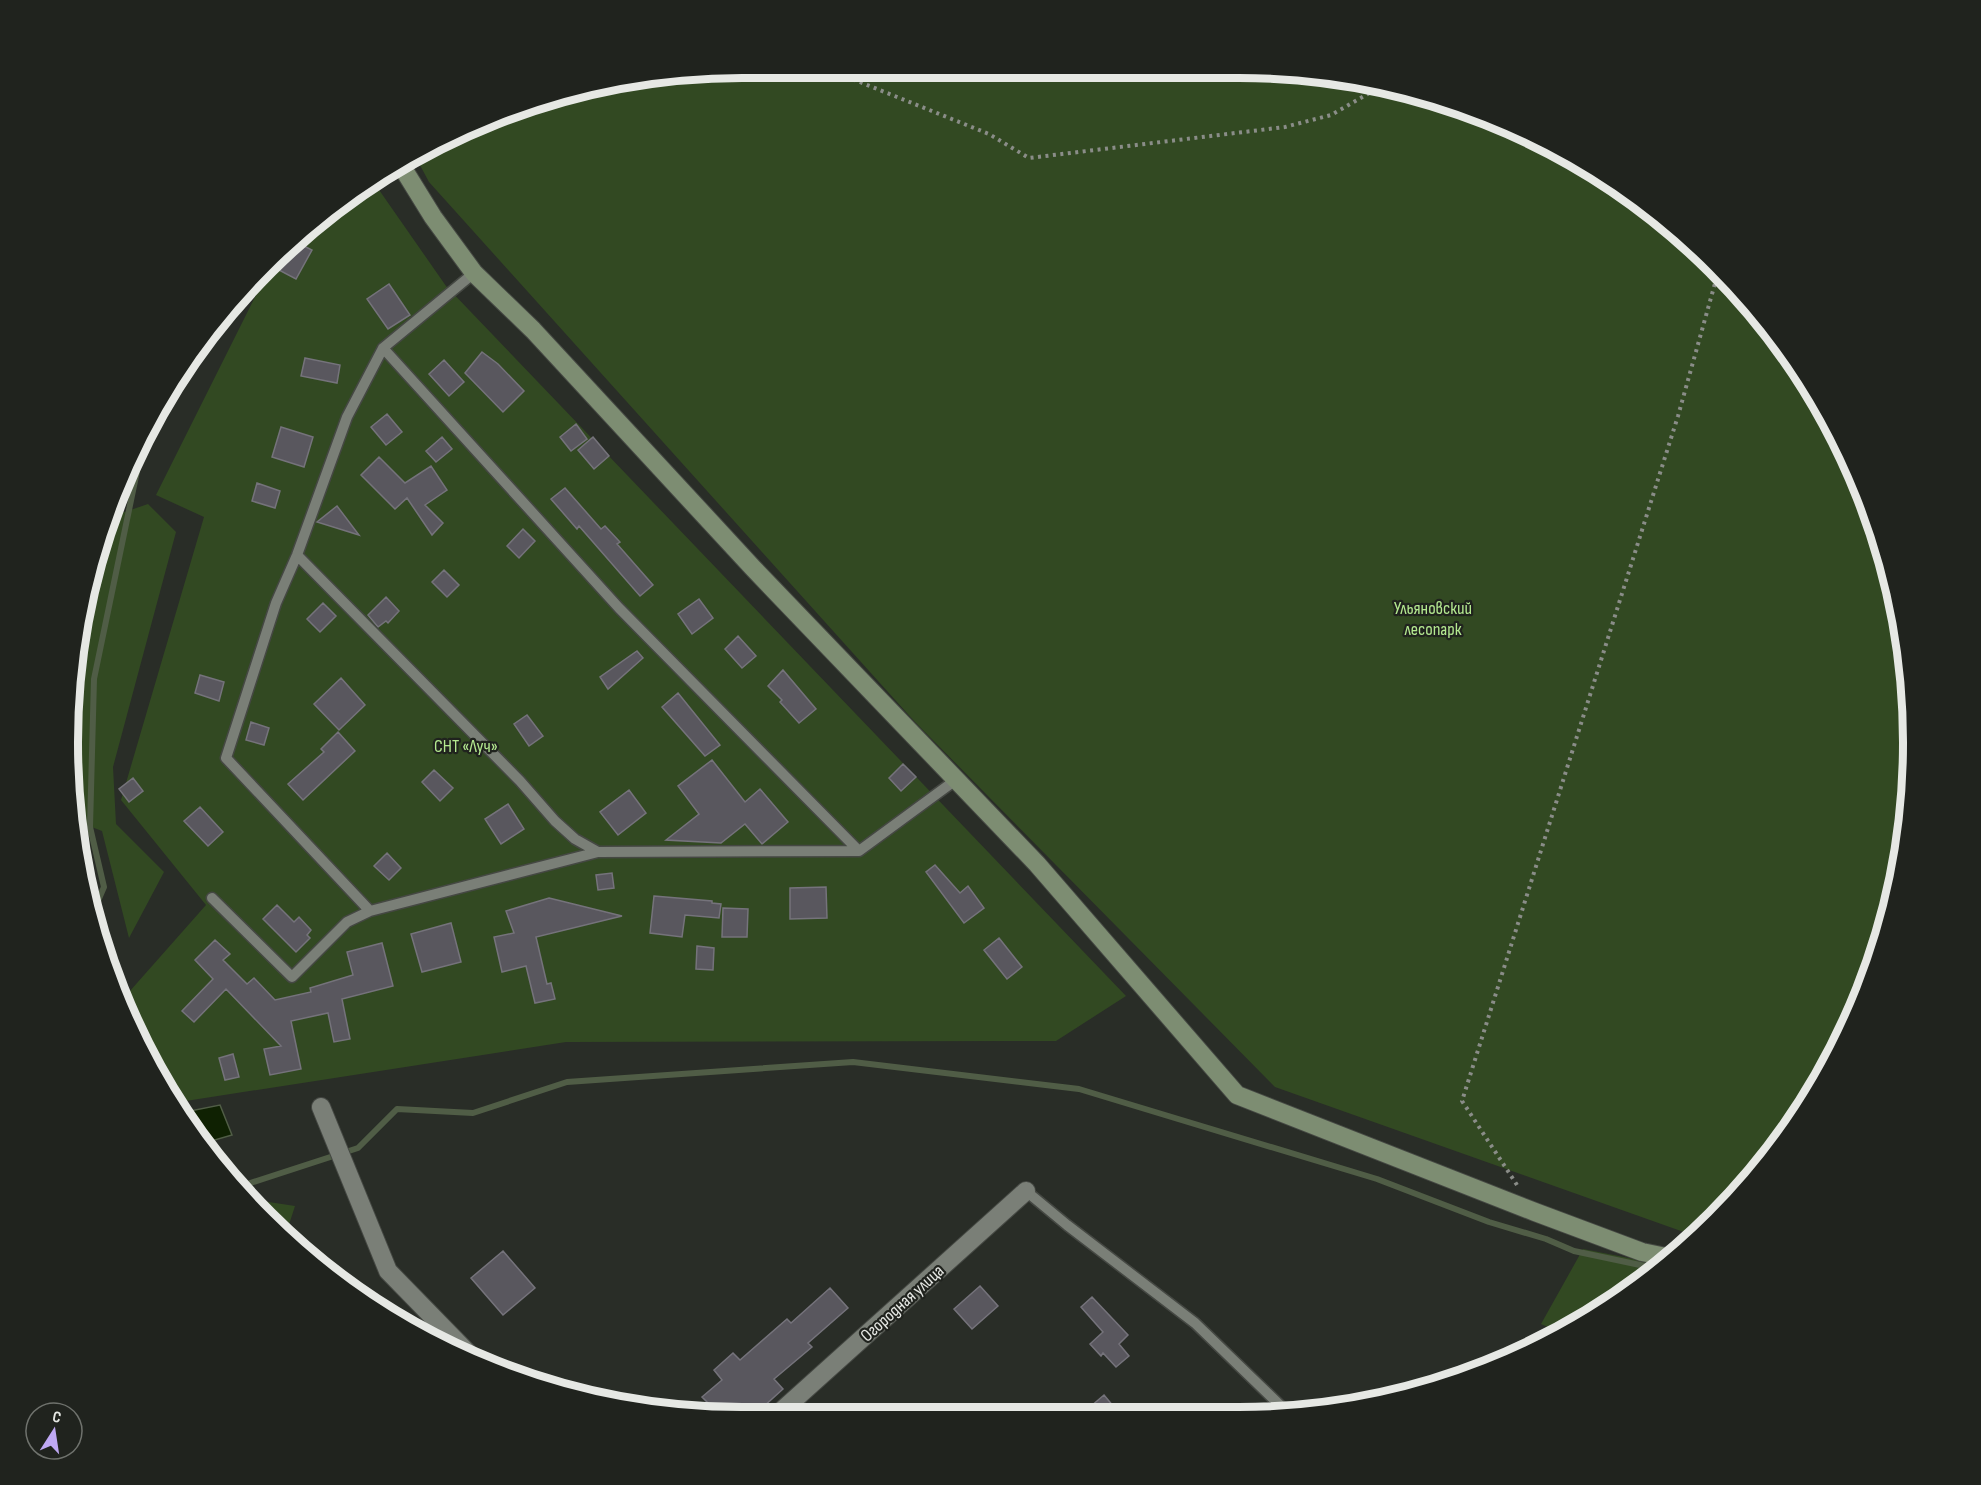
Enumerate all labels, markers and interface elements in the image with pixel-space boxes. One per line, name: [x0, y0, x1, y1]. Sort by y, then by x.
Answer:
park label: Ульяновский лесопарк: [1394, 598, 1472, 640]
park label: СНТ «Луч»: [434, 736, 498, 757]
street label: Огородная улица: [856, 1260, 948, 1346]
north arrow: [24, 1401, 84, 1461]
text: С: [51, 1408, 63, 1428]

